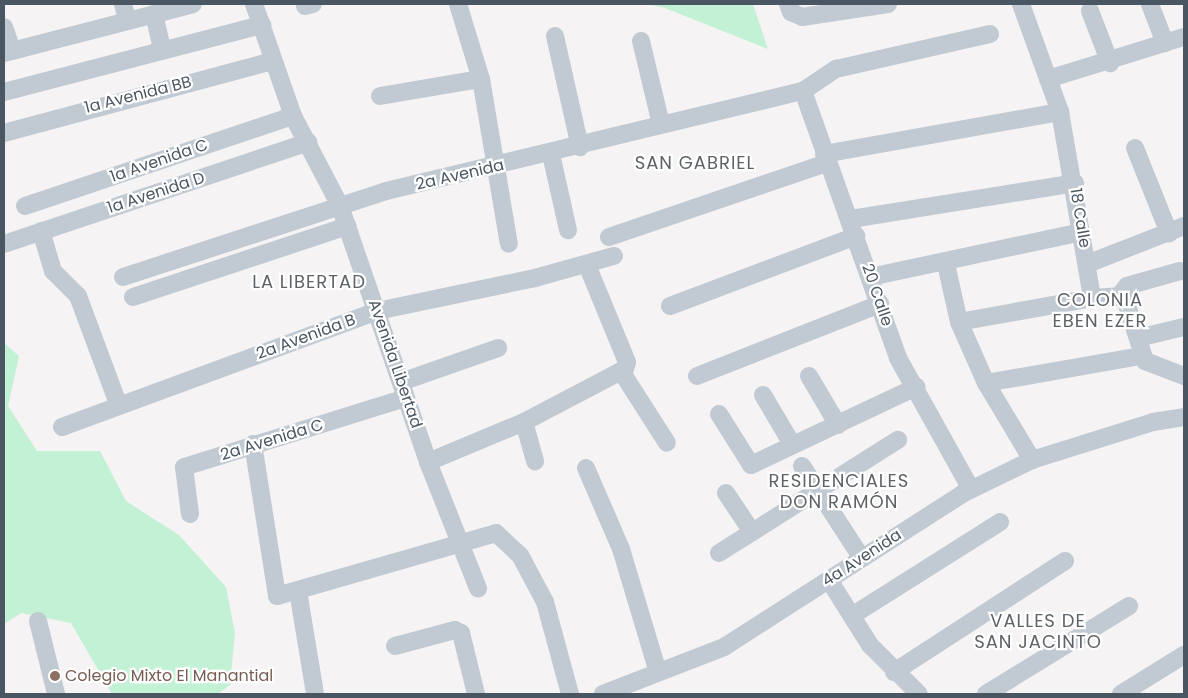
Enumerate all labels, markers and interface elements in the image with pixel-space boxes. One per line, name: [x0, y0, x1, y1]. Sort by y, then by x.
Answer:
street label: 1a Avenida BB: [83, 72, 193, 118]
street label: 1a Avenida C: [108, 135, 210, 187]
district label: SAN GABRIEL: [633, 152, 757, 174]
street label: 2a Avenida: [414, 156, 506, 194]
street label: 1a Avenida D: [105, 168, 207, 218]
street label: 18 Calle: [1066, 187, 1094, 249]
street label: 20 Calle: [857, 261, 897, 329]
district label: LA LIBERTAD: [251, 271, 367, 293]
district label: COLONIA EBEN EZER: [1051, 290, 1149, 332]
street label: Avenida Libertad: [364, 297, 426, 431]
street label: 2a Avenida B: [254, 310, 358, 364]
street label: 2a Avenida C: [218, 415, 326, 465]
district label: RESIDENCIALES DON RAMÓN: [767, 471, 911, 514]
street label: 4a Avenida: [819, 525, 905, 591]
district label: VALLES DE SAN JACINTO: [973, 611, 1103, 654]
place label: Colegio Mixto El Manantial: [65, 666, 273, 686]
marker: Colegio Mixto El Manantial: [49, 670, 61, 682]

